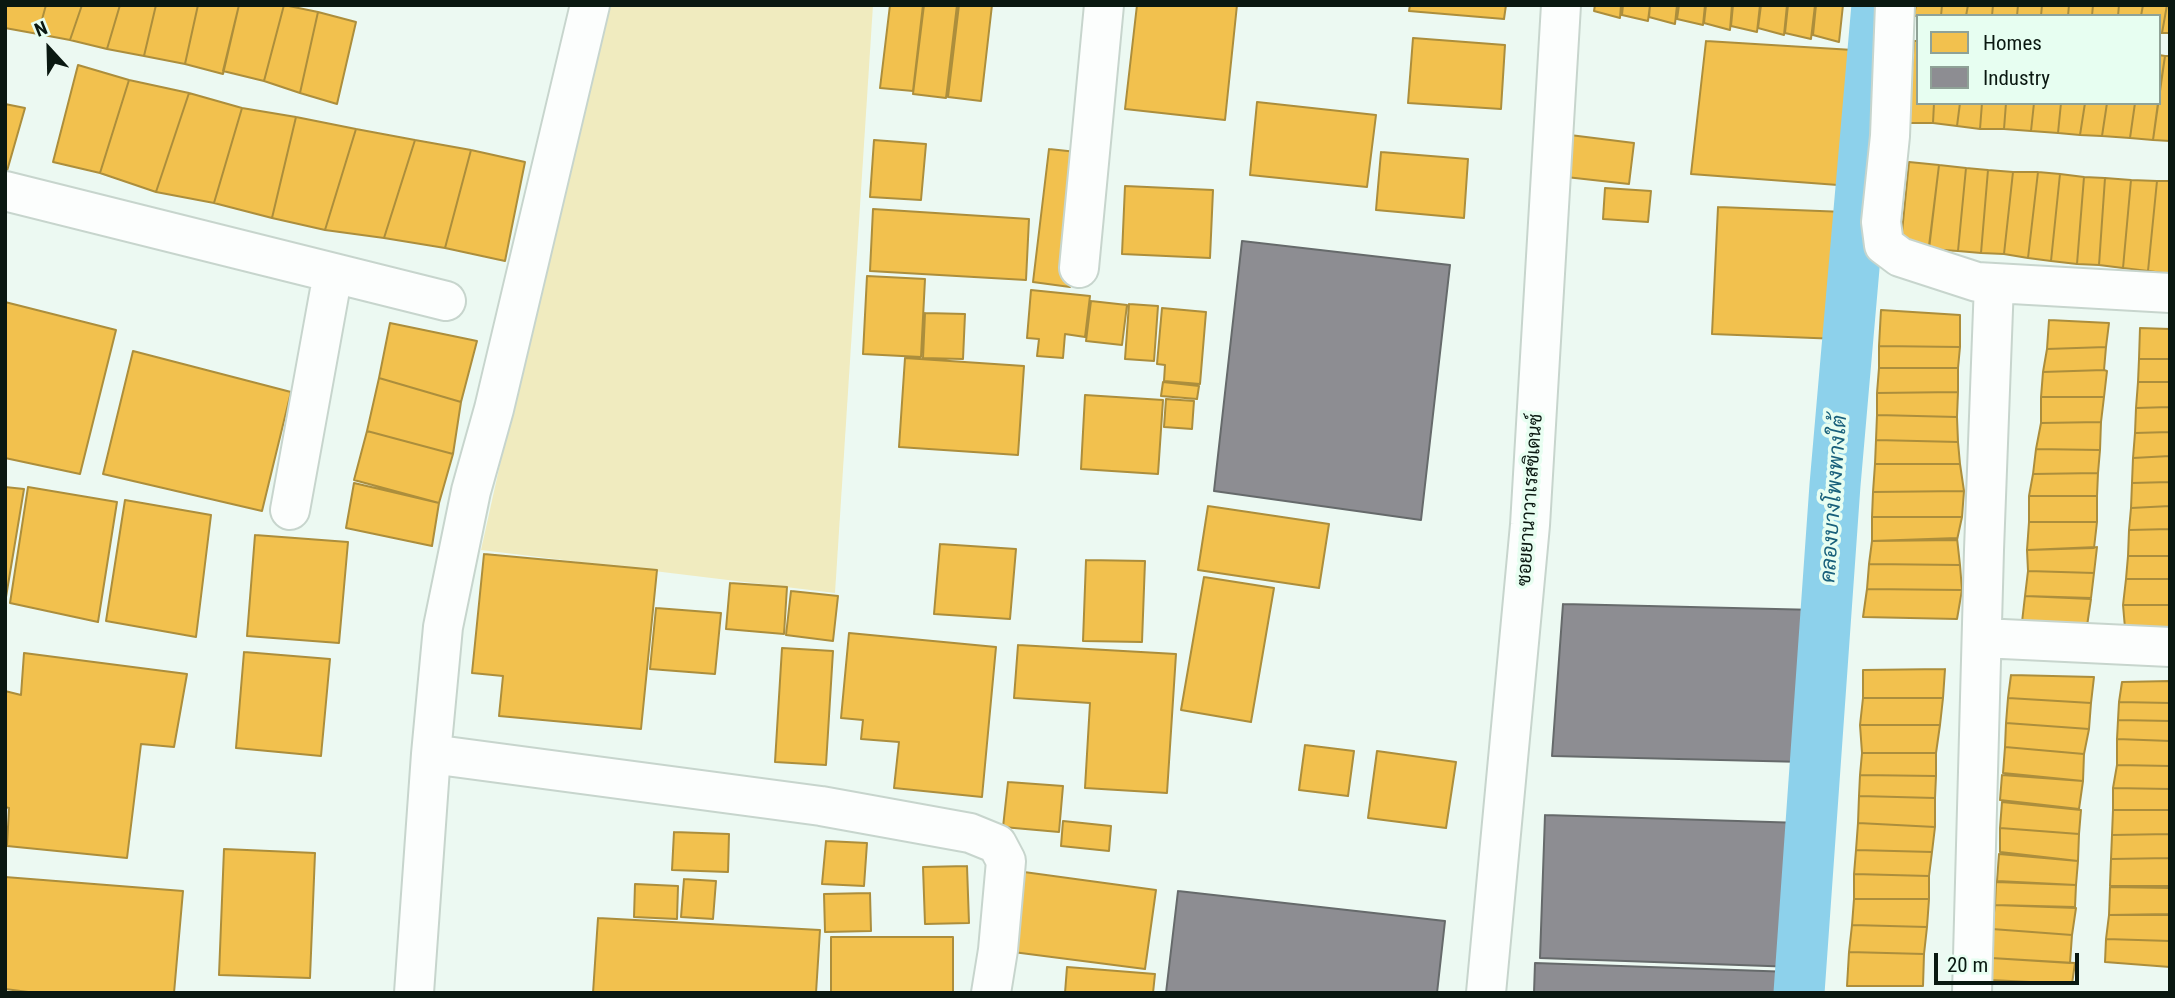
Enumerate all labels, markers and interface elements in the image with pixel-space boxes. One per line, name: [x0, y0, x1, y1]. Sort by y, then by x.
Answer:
north arrow: [14, 14, 84, 84]
legend: [1916, 14, 2161, 105]
text: N: [31, 16, 51, 42]
text: Homes: [1983, 31, 2042, 55]
text: Industry: [1983, 66, 2050, 90]
street label: ซอยยานาวาเรสซิเดนซ์: [1514, 413, 1548, 587]
water label: คลองบางโพงพางใต้: [1817, 414, 1853, 584]
scale bar: [1937, 939, 2082, 983]
text: 20 m: [1947, 953, 1988, 977]

